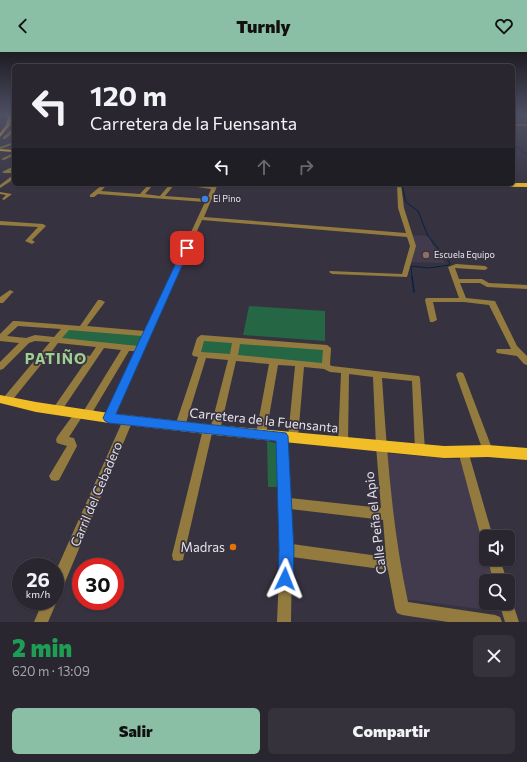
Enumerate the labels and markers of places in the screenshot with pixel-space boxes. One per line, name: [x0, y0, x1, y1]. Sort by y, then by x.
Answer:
place label: El Pino: [213, 193, 241, 204]
marker: El Pino: [200, 194, 210, 204]
pin: [170, 231, 204, 265]
place label: Escuela Equipo: [434, 249, 495, 260]
marker: Escuela Equipo: [421, 250, 431, 260]
place label: Madras: [181, 539, 225, 555]
marker: Madras: [228, 542, 238, 552]

